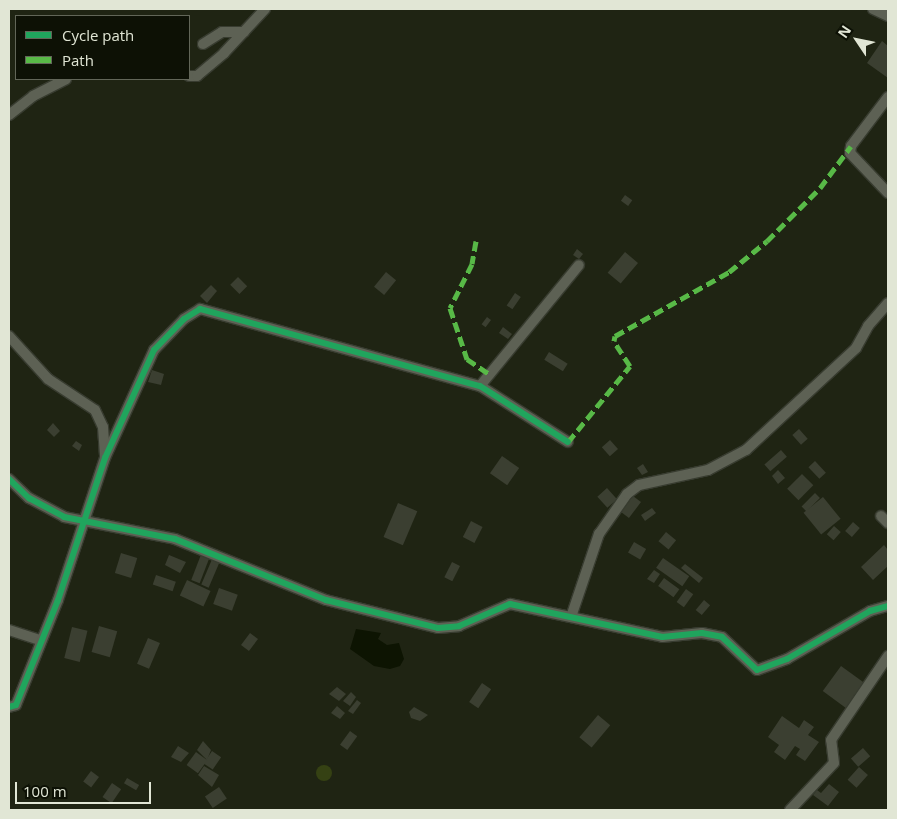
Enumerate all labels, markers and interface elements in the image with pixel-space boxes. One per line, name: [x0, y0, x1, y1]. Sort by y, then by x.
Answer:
legend: [15, 15, 190, 80]
north arrow: [832, 15, 882, 65]
text: N: [833, 21, 855, 41]
text: Cycle path: [62, 25, 134, 45]
text: Path: [62, 50, 94, 70]
scale bar: [18, 772, 154, 804]
text: 100 m: [23, 781, 67, 801]

